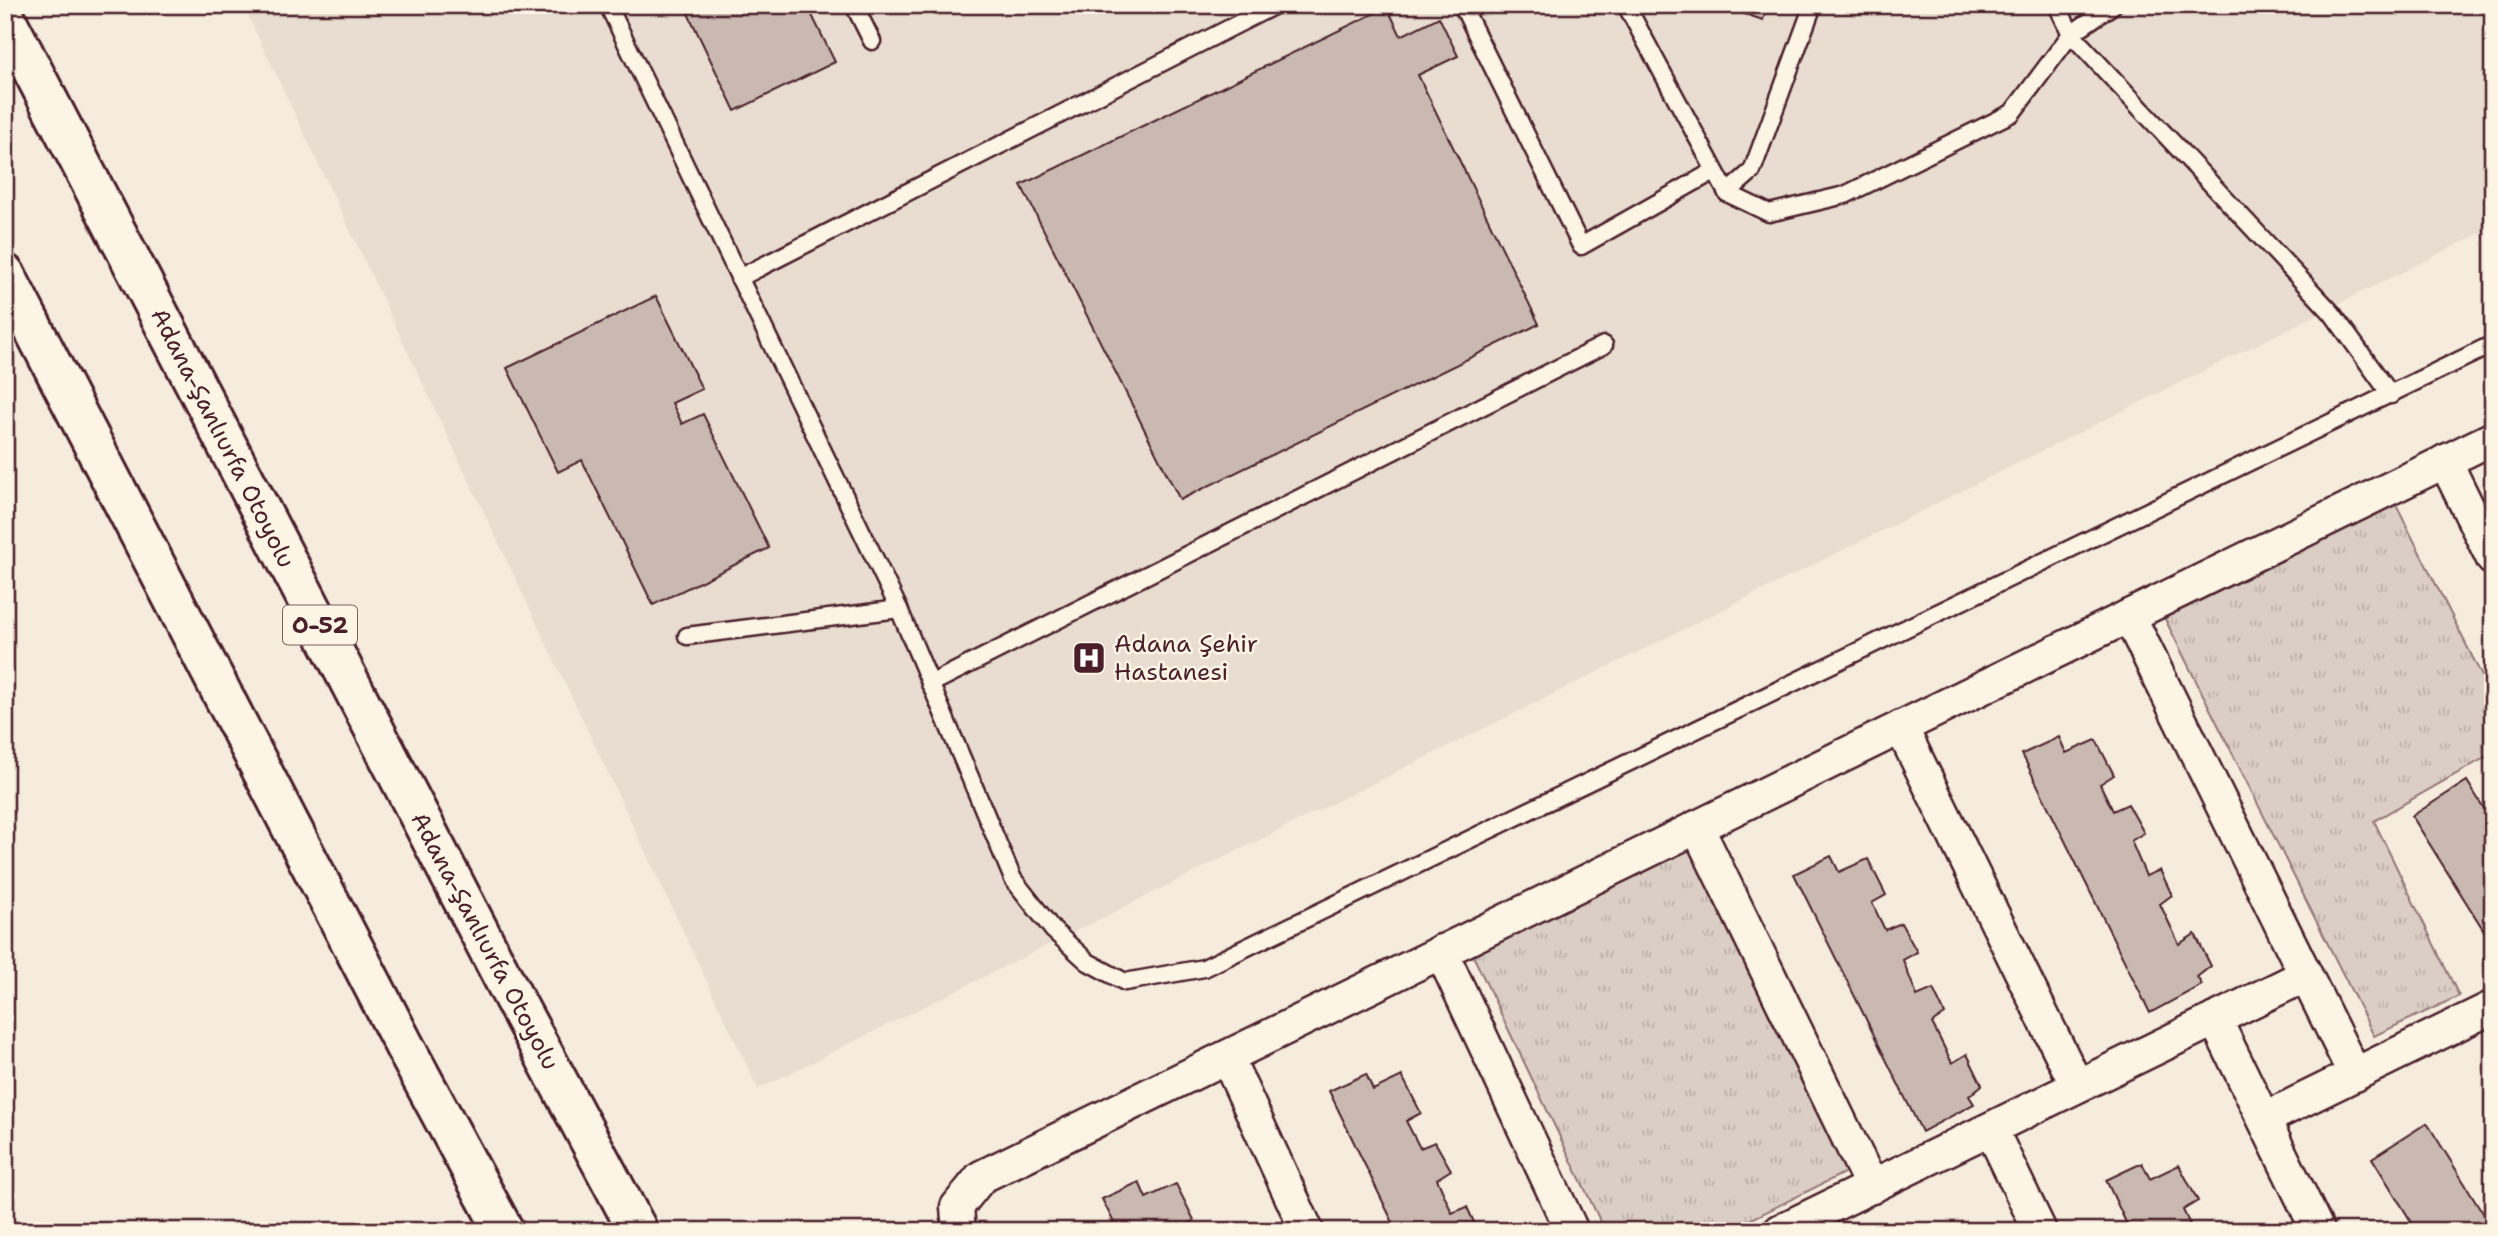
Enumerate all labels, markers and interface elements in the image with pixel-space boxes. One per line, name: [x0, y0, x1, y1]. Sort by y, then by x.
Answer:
street label: Adana-Şanlıurfa Otoyolu: [143, 303, 303, 573]
road number: O-52: [283, 606, 357, 645]
place label: Adana Şehir Hastanesi: [1114, 628, 1258, 688]
hospital icon: Adana Şehir Hastanesi: [1070, 639, 1108, 677]
street label: Adana-Şanlıurfa Otoyolu: [403, 807, 567, 1075]

